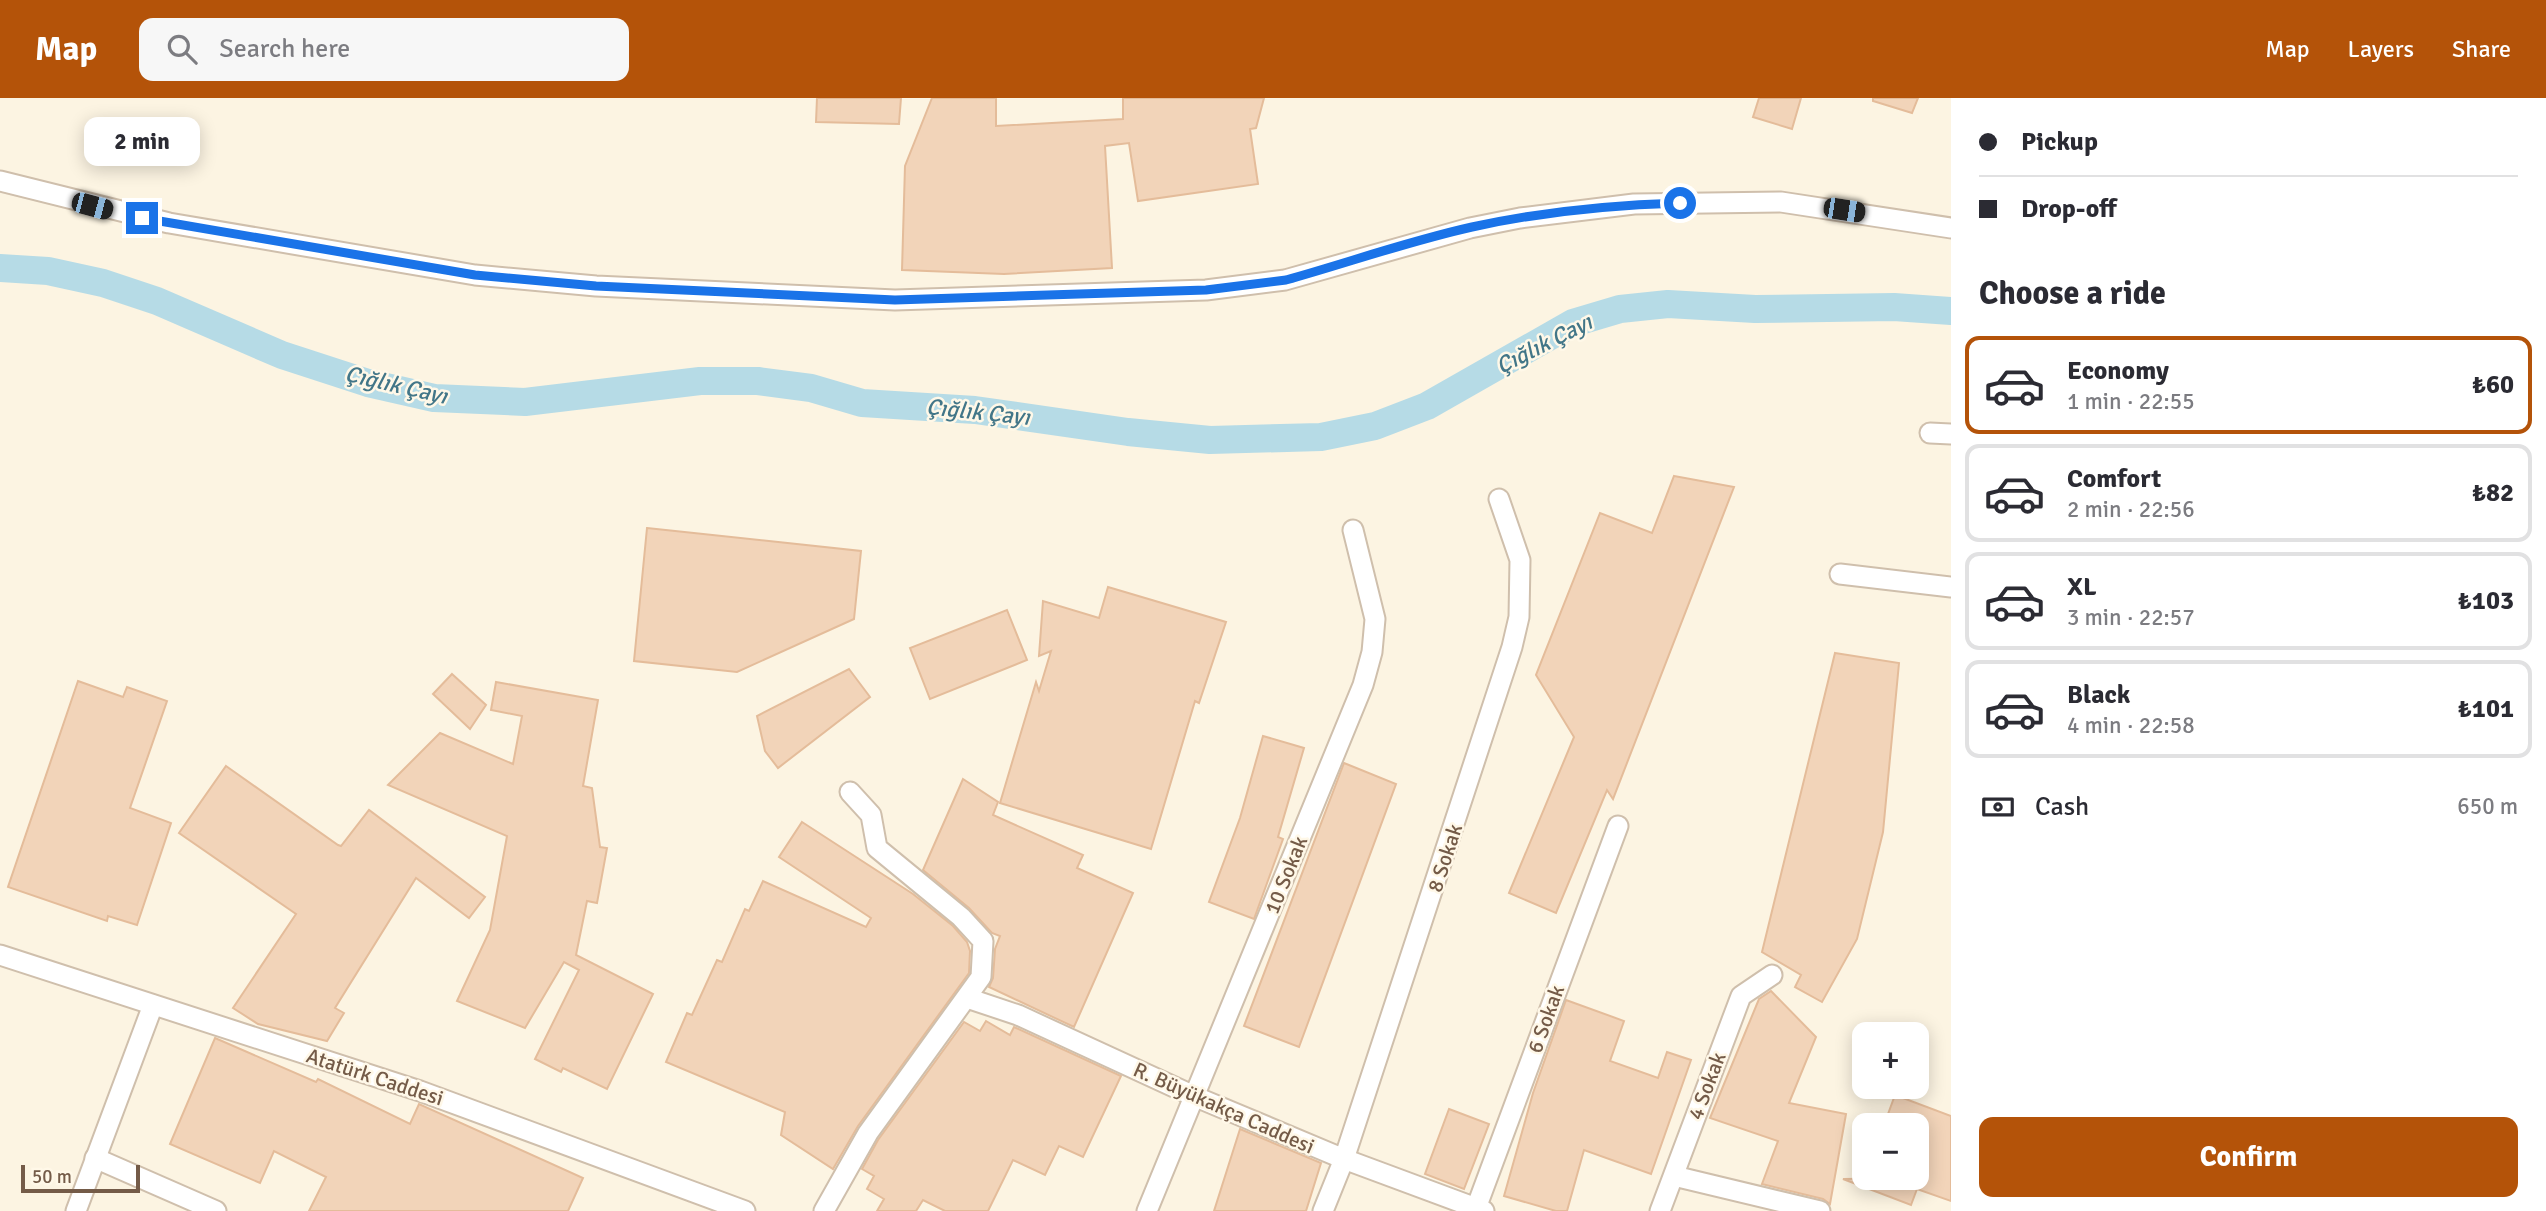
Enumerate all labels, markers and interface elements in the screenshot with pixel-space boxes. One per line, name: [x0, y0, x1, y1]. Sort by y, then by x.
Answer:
search box: [139, 18, 629, 81]
text: Map: [35, 29, 97, 70]
icon: search: [163, 30, 201, 68]
text: Search here: [219, 33, 350, 65]
text: Map: [2265, 34, 2310, 64]
text: Layers: [2348, 34, 2414, 64]
text: Share: [2452, 34, 2511, 64]
callout: 2 min: [84, 116, 200, 166]
text: Pickup: [2021, 126, 2098, 158]
text: 2 min: [114, 127, 170, 156]
route start: [1664, 187, 1696, 219]
car: [69, 190, 116, 222]
text: Drop-off: [2021, 193, 2117, 225]
car: [1822, 196, 1867, 224]
route end: [126, 202, 158, 234]
text: Choose a ride: [1979, 274, 2166, 313]
water label: Çığlık Çayı: [1491, 307, 1598, 381]
icon: car: [1983, 354, 2046, 417]
text: Economy: [2067, 355, 2169, 387]
water label: Çığlık Çayı: [342, 359, 452, 411]
text: ₺60: [2472, 369, 2514, 401]
text: 1 min · 22:55: [2067, 387, 2195, 416]
water label: Çığlık Çayı: [925, 392, 1033, 432]
icon: car: [1983, 462, 2046, 525]
text: Comfort: [2067, 463, 2161, 495]
text: ₺82: [2472, 477, 2514, 509]
text: 2 min · 22:56: [2067, 495, 2195, 524]
icon: car: [1983, 570, 2046, 633]
text: XL: [2067, 571, 2097, 603]
text: ₺103: [2458, 585, 2514, 617]
text: 3 min · 22:57: [2067, 603, 2195, 632]
icon: car: [1983, 678, 2046, 741]
text: Black: [2067, 679, 2130, 711]
text: ₺101: [2458, 693, 2514, 725]
text: 4 min · 22:58: [2067, 711, 2195, 740]
icon: cash: [1979, 788, 2017, 826]
text: Cash: [2035, 791, 2089, 823]
text: 650 m: [2457, 792, 2518, 821]
street label: 8 Sokak: [1422, 820, 1468, 895]
street label: 10 Sokak: [1259, 832, 1314, 918]
street label: 6 Sokak: [1522, 981, 1570, 1056]
map controls: [1852, 1022, 1929, 1190]
button: +: [1852, 1022, 1929, 1099]
street label: Atatürk Caddesi: [303, 1043, 447, 1111]
street label: 4 Sokak: [1682, 1048, 1732, 1123]
street label: R. Büyükakça Caddesi: [1129, 1056, 1319, 1160]
button: −: [1852, 1113, 1929, 1190]
button: Confirm: [1979, 1117, 2518, 1197]
scale bar: [21, 1162, 140, 1194]
text: 50 m: [32, 1165, 72, 1189]

